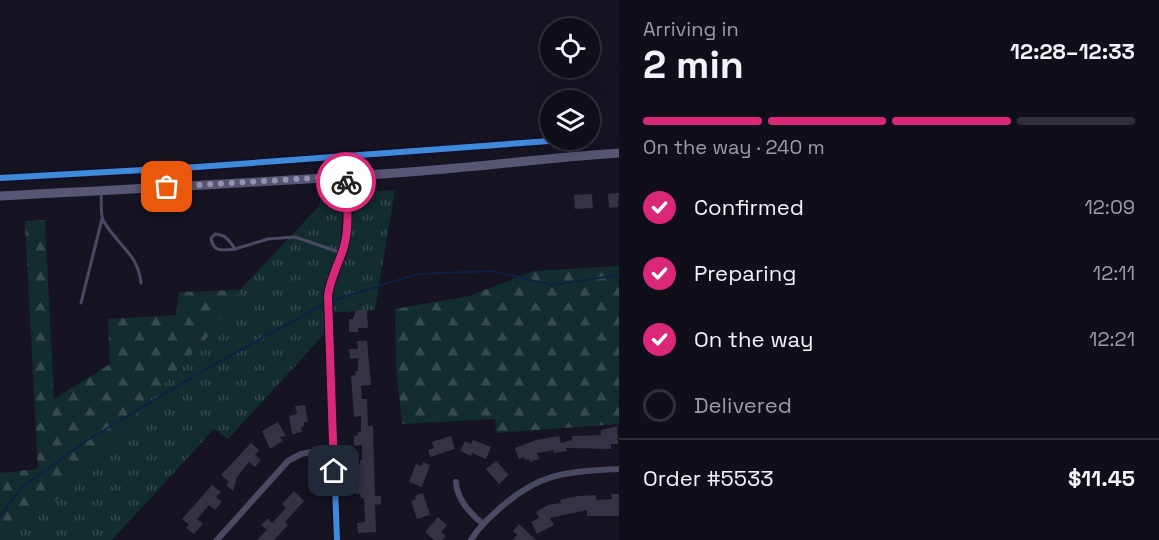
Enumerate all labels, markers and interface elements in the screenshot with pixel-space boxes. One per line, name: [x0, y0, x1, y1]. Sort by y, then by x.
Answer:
text: Arriving in: [643, 16, 739, 42]
map controls: [540, 18, 600, 150]
button: locate: [540, 18, 600, 78]
text: 12:28–12:33: [1010, 37, 1135, 65]
text: 2 min: [643, 40, 744, 89]
button: layers: [540, 90, 600, 150]
text: On the way · 240 m: [643, 134, 825, 160]
courier: [316, 152, 376, 212]
pin: [141, 161, 192, 212]
icon: bike: [330, 166, 363, 199]
icon: bag: [150, 170, 183, 203]
icon: check: [643, 191, 676, 224]
text: Confirmed: [694, 193, 804, 221]
text: 12:09: [1084, 194, 1135, 220]
icon: check: [643, 257, 676, 290]
text: Preparing: [694, 259, 796, 287]
text: 12:11: [1093, 260, 1135, 286]
icon: check: [643, 323, 676, 356]
text: On the way: [694, 325, 813, 353]
text: 12:21: [1089, 326, 1135, 352]
text: Delivered: [694, 391, 792, 419]
pin: [308, 445, 359, 496]
icon: home: [317, 454, 350, 487]
text: Order #5533: [643, 464, 774, 492]
text: $11.45: [1068, 464, 1135, 492]

